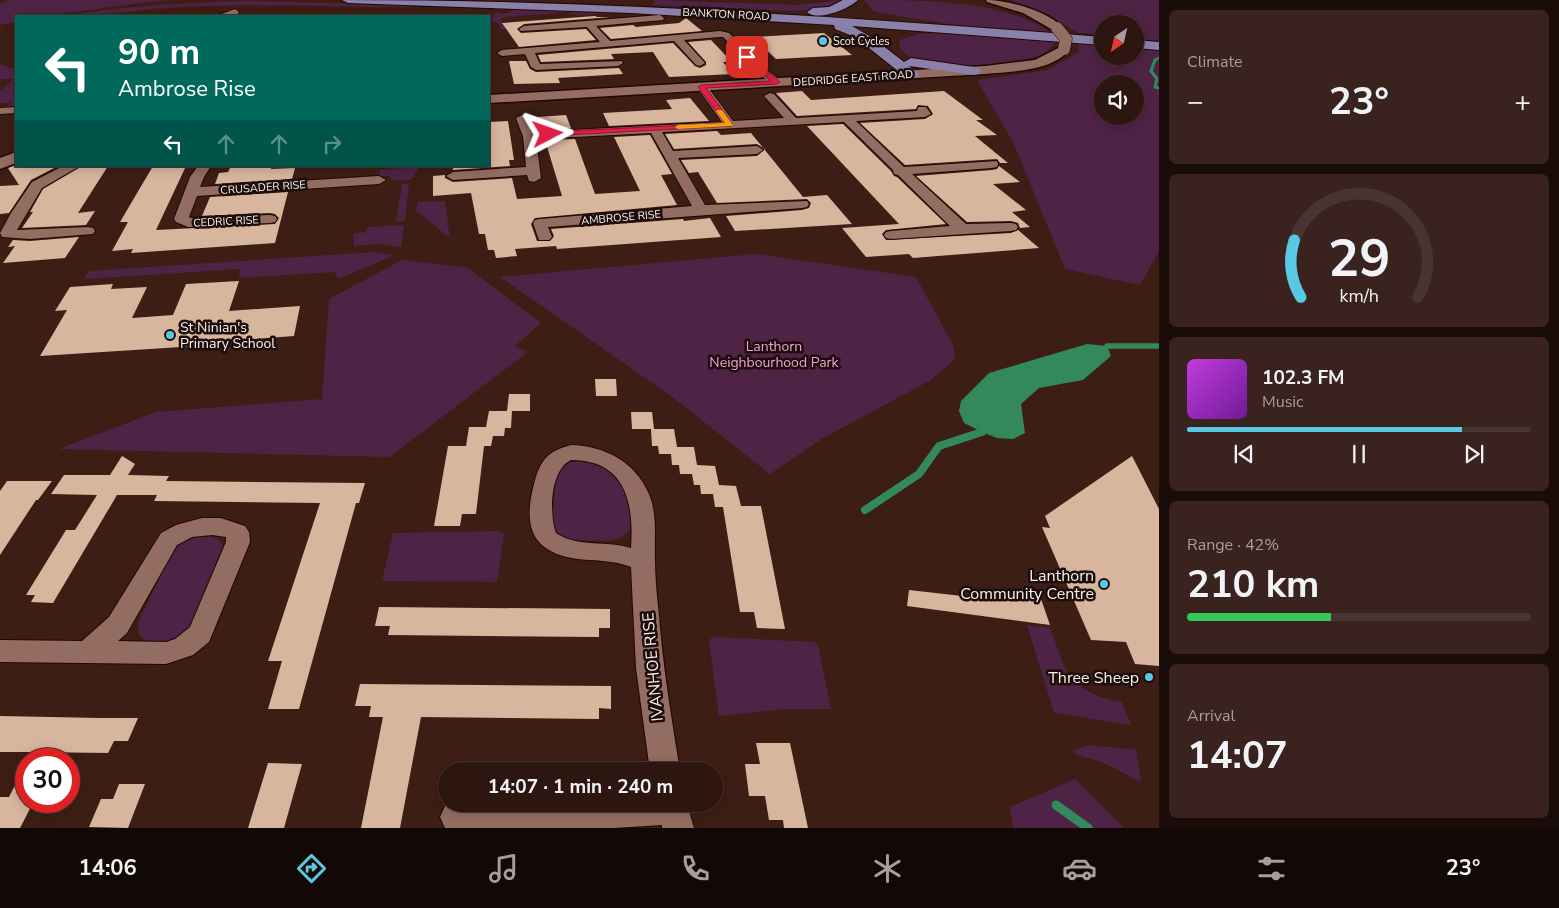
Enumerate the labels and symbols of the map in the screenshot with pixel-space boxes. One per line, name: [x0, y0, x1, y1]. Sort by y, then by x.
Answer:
street label: BANKTON ROAD: [682, 5, 770, 24]
north arrow: [1094, 15, 1144, 65]
place label: Scot Cycles: [833, 34, 890, 49]
marker: Scot Cycles: [817, 35, 829, 47]
pin: [726, 36, 768, 78]
street label: DEDRIDGE EAST ROAD: [792, 67, 914, 90]
position arrow: [521, 107, 573, 159]
street label: CRUSADER RISE: [220, 177, 306, 198]
street label: AMBROSE RISE: [581, 207, 662, 228]
street label: CEDRIC RISE: [193, 212, 259, 231]
place label: St Ninian's Primary School: [180, 318, 276, 353]
marker: St Ninian's Primary School: [164, 329, 176, 341]
park label: Lanthorn Neighbourhood Park: [709, 337, 840, 372]
place label: Lanthorn Community Centre: [960, 565, 1094, 605]
marker: Lanthorn Community Centre: [1098, 578, 1110, 590]
street label: IVANHOE RISE: [637, 611, 669, 722]
place label: Three Sheep: [1048, 667, 1139, 689]
marker: Three Sheep: [1143, 671, 1155, 683]
speed limit sign: 30: [15, 748, 80, 813]

